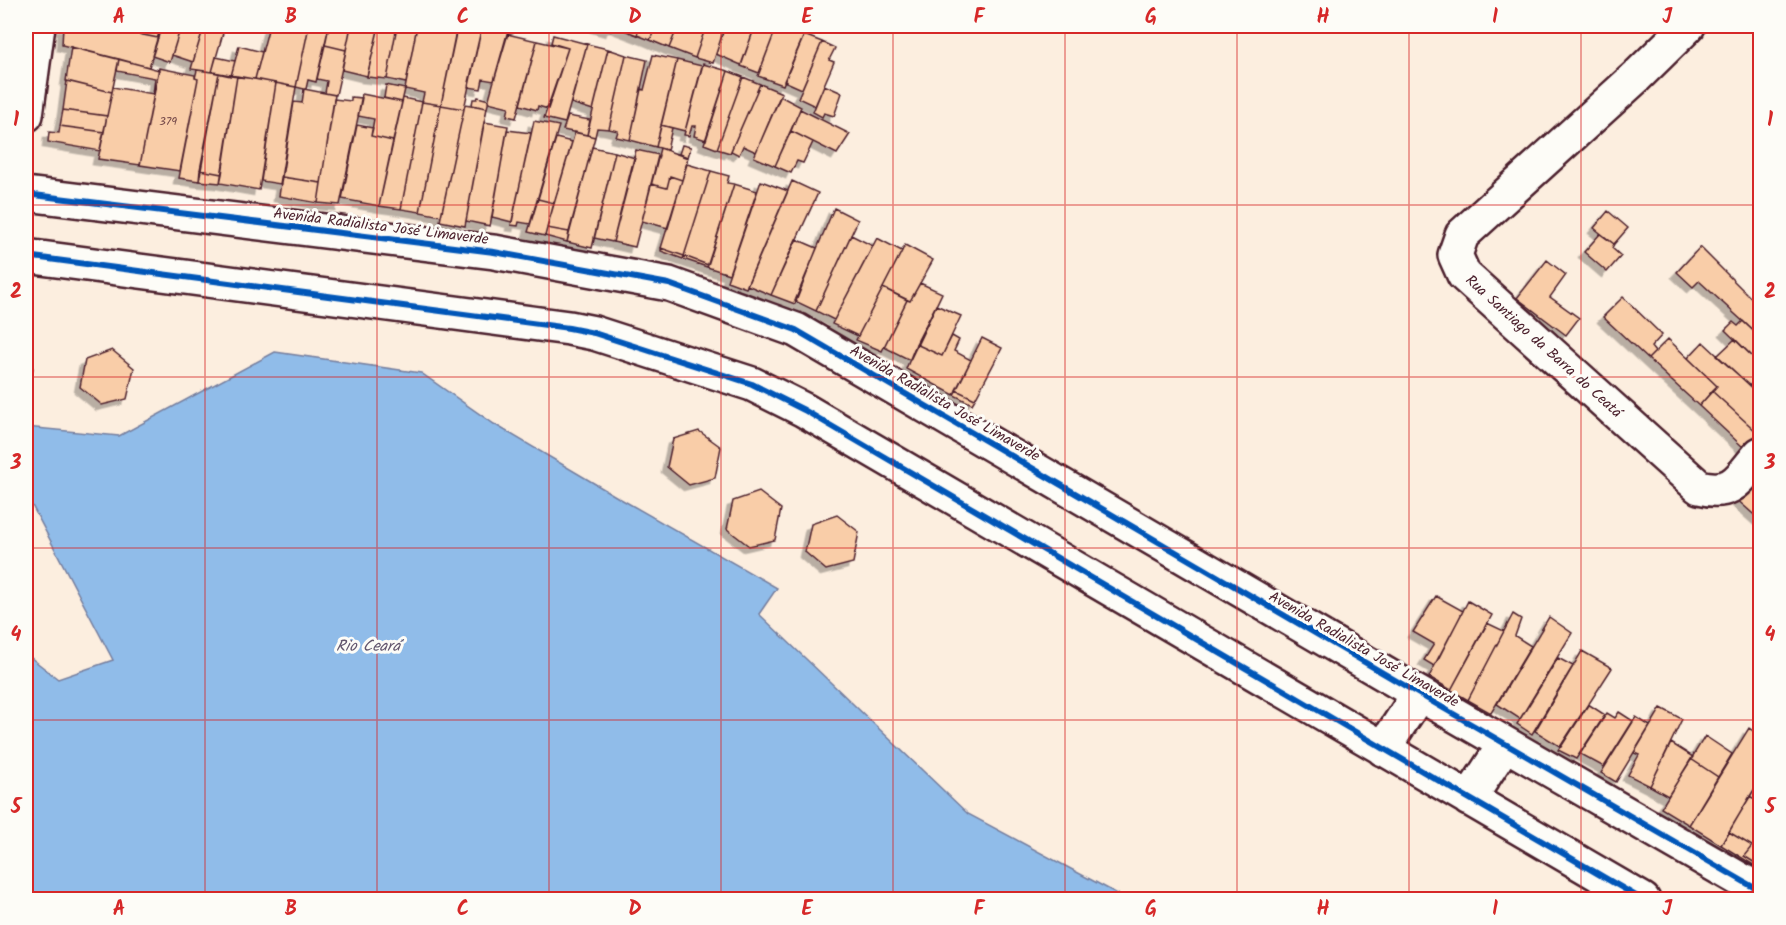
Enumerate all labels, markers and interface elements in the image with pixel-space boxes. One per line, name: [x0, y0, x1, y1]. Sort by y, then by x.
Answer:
text: A: [113, 2, 125, 34]
text: B: [285, 2, 297, 34]
text: C: [457, 2, 469, 34]
text: D: [628, 2, 642, 34]
text: E: [801, 2, 813, 34]
text: F: [974, 2, 986, 34]
text: G: [1145, 2, 1157, 34]
text: H: [1316, 2, 1330, 34]
text: I: [1492, 2, 1498, 34]
text: J: [1662, 2, 1673, 34]
text: 1: [13, 105, 19, 137]
text: 1: [1767, 105, 1773, 137]
house number: 379: [159, 112, 177, 131]
street label: Avenida Radialista José Limaverde: [272, 202, 490, 252]
street label: Rua Santiago da Barra do Ceatá: [1459, 269, 1629, 425]
text: 2: [10, 277, 22, 309]
text: 2: [1764, 277, 1776, 309]
street label: Avenida Radialista José Limaverde: [845, 339, 1044, 469]
text: 3: [10, 448, 22, 480]
text: 3: [1764, 448, 1776, 480]
street label: Avenida Radialista José Limaverde: [1264, 585, 1463, 715]
text: 4: [11, 620, 22, 652]
text: 4: [1765, 620, 1776, 652]
water label: Rio Ceará: [336, 634, 404, 659]
text: 5: [10, 792, 23, 824]
text: 5: [1764, 792, 1777, 824]
text: A: [113, 894, 125, 925]
text: B: [285, 894, 297, 925]
text: C: [457, 894, 469, 925]
text: D: [628, 894, 642, 925]
text: E: [801, 894, 813, 925]
text: F: [974, 894, 986, 925]
text: G: [1145, 894, 1157, 925]
text: H: [1316, 894, 1330, 925]
text: I: [1492, 894, 1498, 925]
text: J: [1662, 894, 1673, 925]

